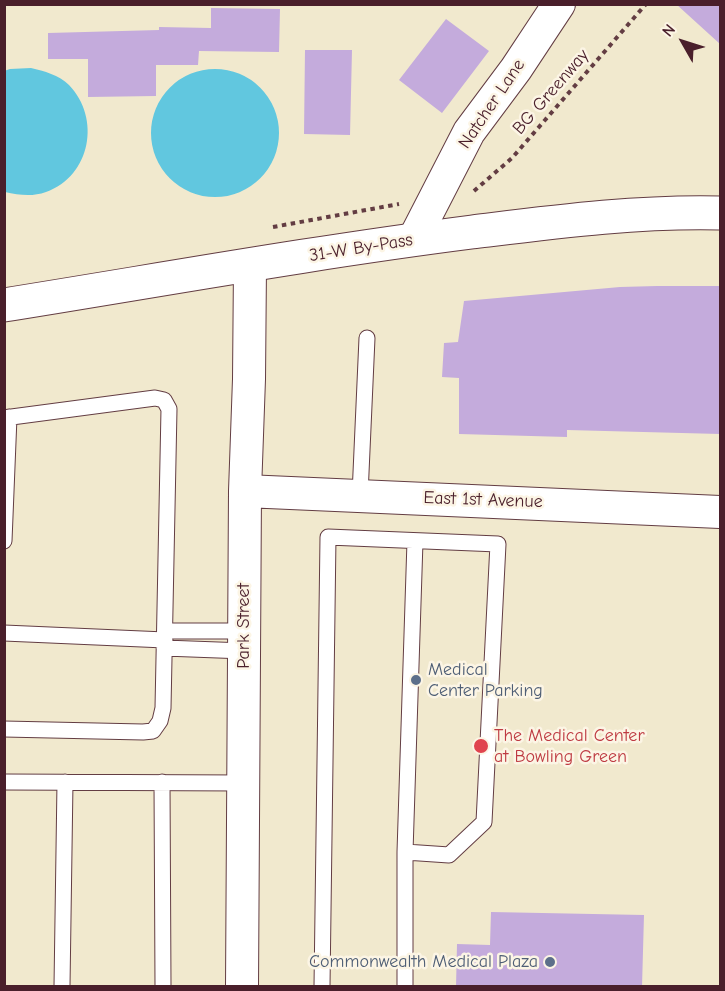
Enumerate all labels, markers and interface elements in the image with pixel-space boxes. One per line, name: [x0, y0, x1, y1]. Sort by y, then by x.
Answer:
north arrow: [653, 12, 713, 72]
text: N: [659, 21, 679, 40]
street label: BG Greenway: [508, 45, 594, 139]
street label: Natcher Lane: [454, 55, 530, 153]
street label: 31-W By-Pass: [308, 229, 414, 267]
street label: East 1st Avenue: [423, 487, 543, 513]
street label: Park Street: [233, 583, 255, 669]
place label: Medical Center Parking: [428, 659, 543, 702]
marker: Medical Center Parking: [409, 673, 423, 687]
place label: The Medical Center at Bowling Green: [494, 725, 645, 768]
marker: The Medical Center at Bowling Green: [472, 737, 490, 755]
place label: Commonwealth Medical Plaza: [309, 951, 538, 973]
marker: Commonwealth Medical Plaza: [543, 955, 557, 969]

